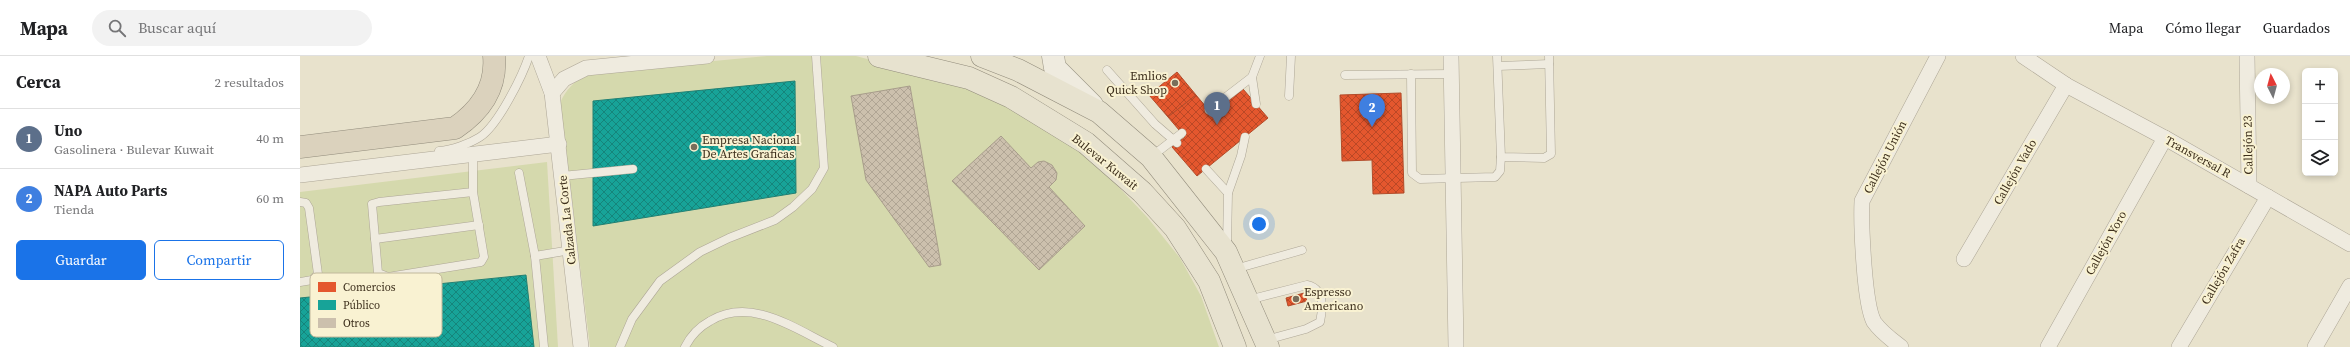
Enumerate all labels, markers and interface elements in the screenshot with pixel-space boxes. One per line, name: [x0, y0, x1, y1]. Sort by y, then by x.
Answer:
search box: [92, 10, 372, 46]
text: Mapa: [20, 15, 68, 41]
icon: search: [106, 17, 128, 39]
text: Buscar aquí: [138, 17, 216, 38]
text: Mapa: [2109, 18, 2143, 38]
text: Cómo llegar: [2165, 18, 2241, 38]
text: Guardados: [2263, 18, 2330, 38]
place label: Emlios Quick Shop: [1106, 68, 1167, 98]
north arrow: [2254, 68, 2290, 104]
map controls: [2302, 68, 2338, 176]
button: +: [2302, 68, 2338, 104]
text: Cerca: [16, 70, 61, 94]
text: 2 resultados: [214, 74, 284, 91]
marker: Emlios Quick Shop: [1170, 78, 1180, 88]
pin: 1: [1204, 92, 1230, 125]
pin: 2: [1359, 94, 1385, 127]
button: −: [2302, 104, 2338, 140]
street label: Callejón 23: [2239, 115, 2257, 175]
street label: Callejón Unión: [1860, 118, 1910, 196]
text: Uno: [54, 120, 82, 141]
text: 1: [25, 130, 33, 147]
text: 40 m: [256, 130, 284, 147]
street label: Bulevar Kuwait: [1069, 130, 1141, 194]
place label: Empresa Nacional De Artes Graficas: [702, 132, 800, 162]
street label: Transversal R: [2162, 132, 2234, 182]
street label: Callejón Vado: [1990, 136, 2040, 208]
button: layers: [2302, 140, 2338, 176]
text: Gasolinera · Bulevar Kuwait: [54, 141, 214, 158]
marker: Empresa Nacional De Artes Graficas: [689, 142, 699, 152]
street label: Calzada La Corte: [554, 174, 580, 266]
text: NAPA Auto Parts: [54, 180, 167, 201]
text: 2: [25, 190, 33, 207]
text: 60 m: [256, 190, 284, 207]
text: Tienda: [54, 201, 94, 218]
street label: Callejón Yoro: [2082, 208, 2130, 278]
your location: [1249, 214, 1269, 234]
street label: Callejón Zafra: [2197, 234, 2249, 307]
button: Guardar: [16, 240, 146, 280]
button: Compartir: [154, 240, 284, 280]
legend: [310, 273, 442, 337]
text: Comercios: [343, 280, 396, 295]
place label: Espresso Americano: [1304, 284, 1364, 314]
marker: Espresso Americano: [1291, 294, 1301, 304]
text: Público: [343, 298, 380, 313]
text: Otros: [343, 316, 370, 331]

